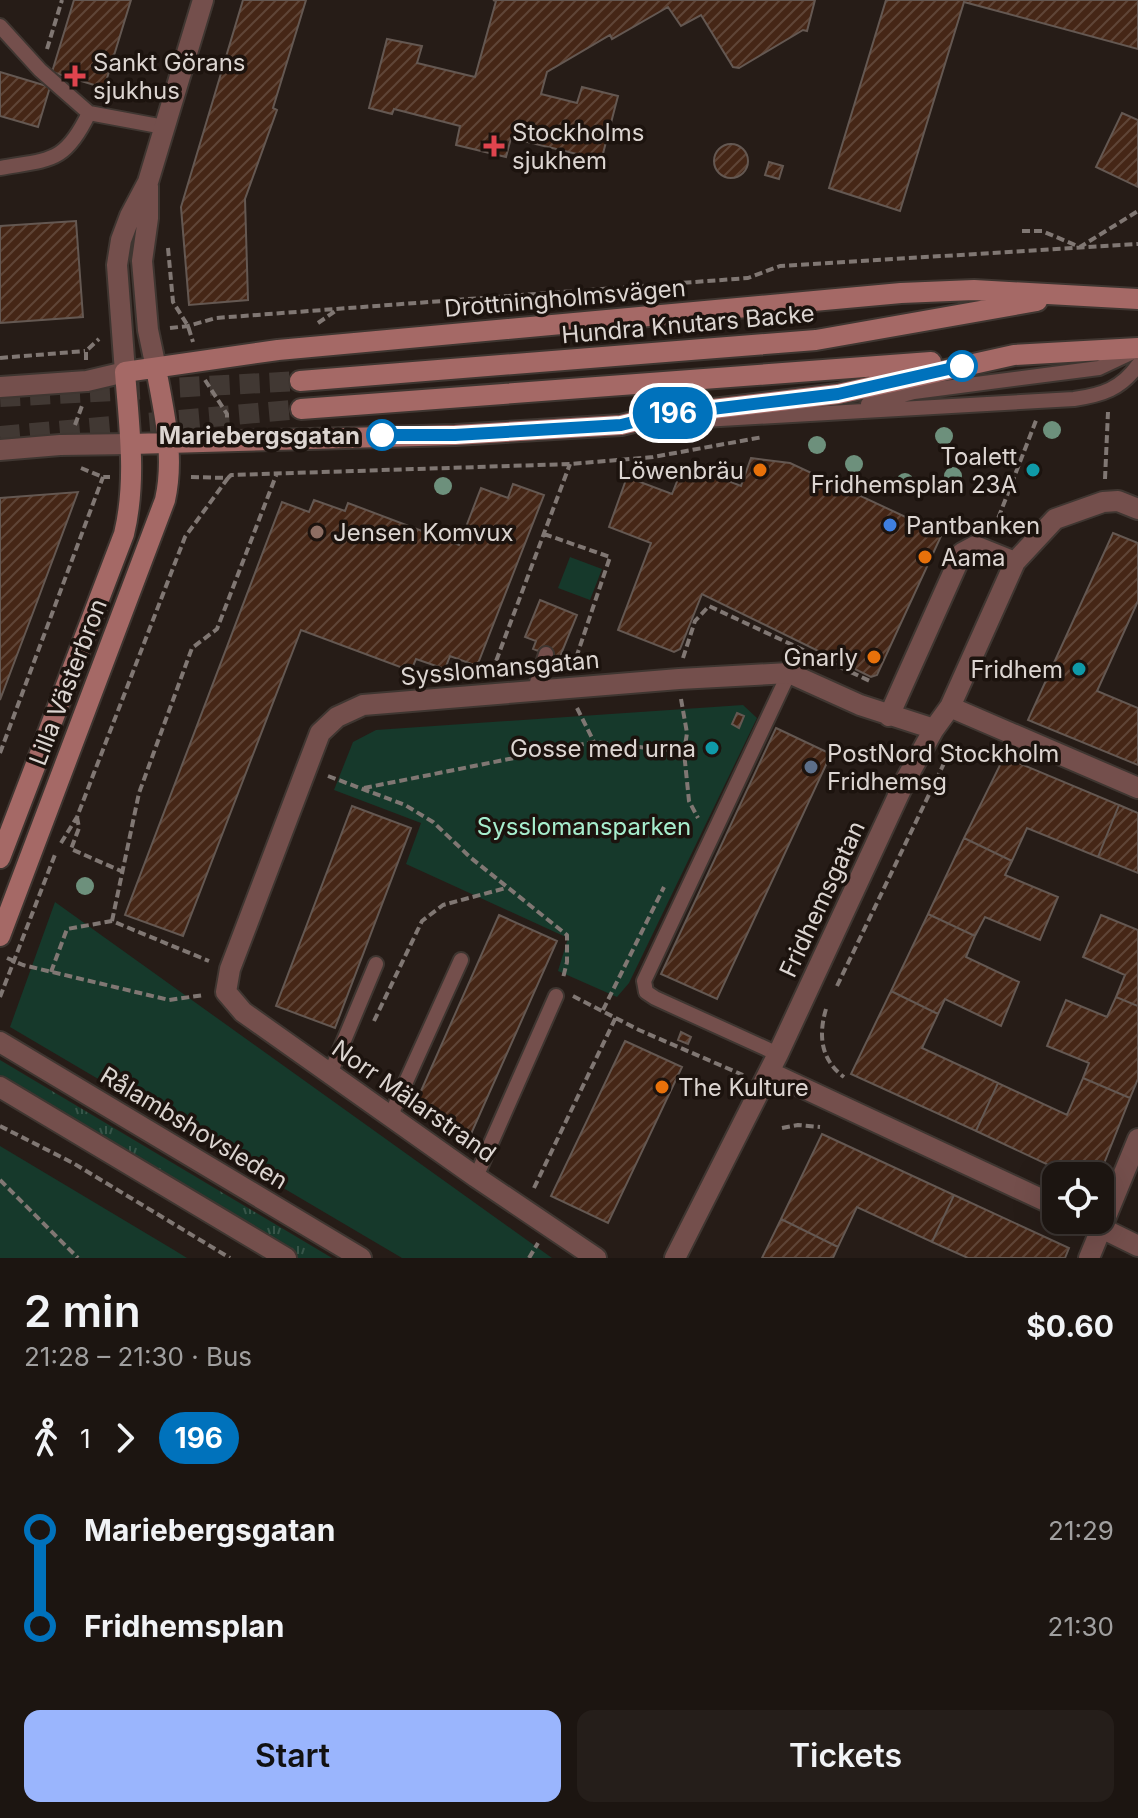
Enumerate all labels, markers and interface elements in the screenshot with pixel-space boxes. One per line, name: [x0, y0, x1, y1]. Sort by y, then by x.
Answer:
place label: Sankt Görans sjukhus: [93, 48, 245, 105]
marker: Sankt Görans sjukhus: [64, 65, 86, 87]
place label: Stockholms sjukhem: [512, 118, 644, 175]
marker: Stockholms sjukhem: [483, 135, 505, 157]
street label: Drottningholmsvägen: [443, 273, 687, 323]
street label: Hundra Knutars Backe: [560, 298, 816, 350]
unlabelled marker: [947, 351, 977, 381]
line badge: 196: [627, 387, 719, 439]
text: 196: [649, 396, 697, 430]
marker: Mariebergsgatan: [367, 420, 397, 450]
place label: Mariebergsgatan: [159, 421, 360, 450]
place label: Toalett Fridhemsplan 23A: [811, 442, 1017, 499]
place label: Löwenbräu: [618, 456, 744, 485]
marker: Löwenbräu: [751, 461, 769, 479]
marker: Toalett Fridhemsplan 23A: [1024, 461, 1042, 479]
place label: Pantbanken: [906, 511, 1040, 540]
marker: Pantbanken: [881, 516, 899, 534]
place label: Jensen Komvux: [333, 518, 513, 547]
marker: Jensen Komvux: [308, 523, 326, 541]
place label: Aama: [941, 543, 1006, 572]
marker: Aama: [916, 548, 934, 566]
street label: Lilla Västerbron: [23, 595, 113, 769]
place label: Gnarly: [784, 643, 858, 672]
street label: Sysslomansgatan: [399, 645, 601, 691]
marker: Gnarly: [865, 648, 883, 666]
place label: Fridhem: [970, 655, 1063, 684]
marker: Fridhem: [1070, 660, 1088, 678]
place label: Gosse med urna: [510, 734, 696, 763]
marker: Gosse med urna: [703, 739, 721, 757]
place label: PostNord Stockholm Fridhemsg: [827, 739, 1059, 796]
marker: PostNord Stockholm Fridhemsg: [802, 758, 820, 776]
park label: Sysslomansparken: [477, 812, 691, 841]
street label: Fridhemsgatan: [773, 816, 871, 982]
street label: Norr Mälarstrand: [327, 1034, 501, 1168]
street label: Rålambshovsleden: [95, 1061, 293, 1195]
place label: The Kulture: [678, 1073, 809, 1102]
marker: The Kulture: [653, 1078, 671, 1096]
map controls: [1042, 1162, 1114, 1234]
button: locate: [1042, 1162, 1114, 1234]
text: 2 min: [24, 1284, 141, 1338]
text: $0.60: [1026, 1308, 1114, 1344]
text: 21:28 – 21:30 · Bus: [24, 1341, 252, 1372]
icon: walk: [24, 1416, 68, 1460]
icon: forward: [103, 1416, 147, 1460]
text: 196: [175, 1421, 223, 1455]
text: 1: [80, 1423, 91, 1454]
text: Mariebergsgatan: [84, 1512, 335, 1548]
text: 21:29: [1048, 1515, 1114, 1546]
text: Fridhemsplan: [84, 1608, 284, 1644]
text: 21:30: [1048, 1611, 1114, 1642]
button: Start: [24, 1710, 561, 1802]
button: Tickets: [577, 1710, 1114, 1802]

